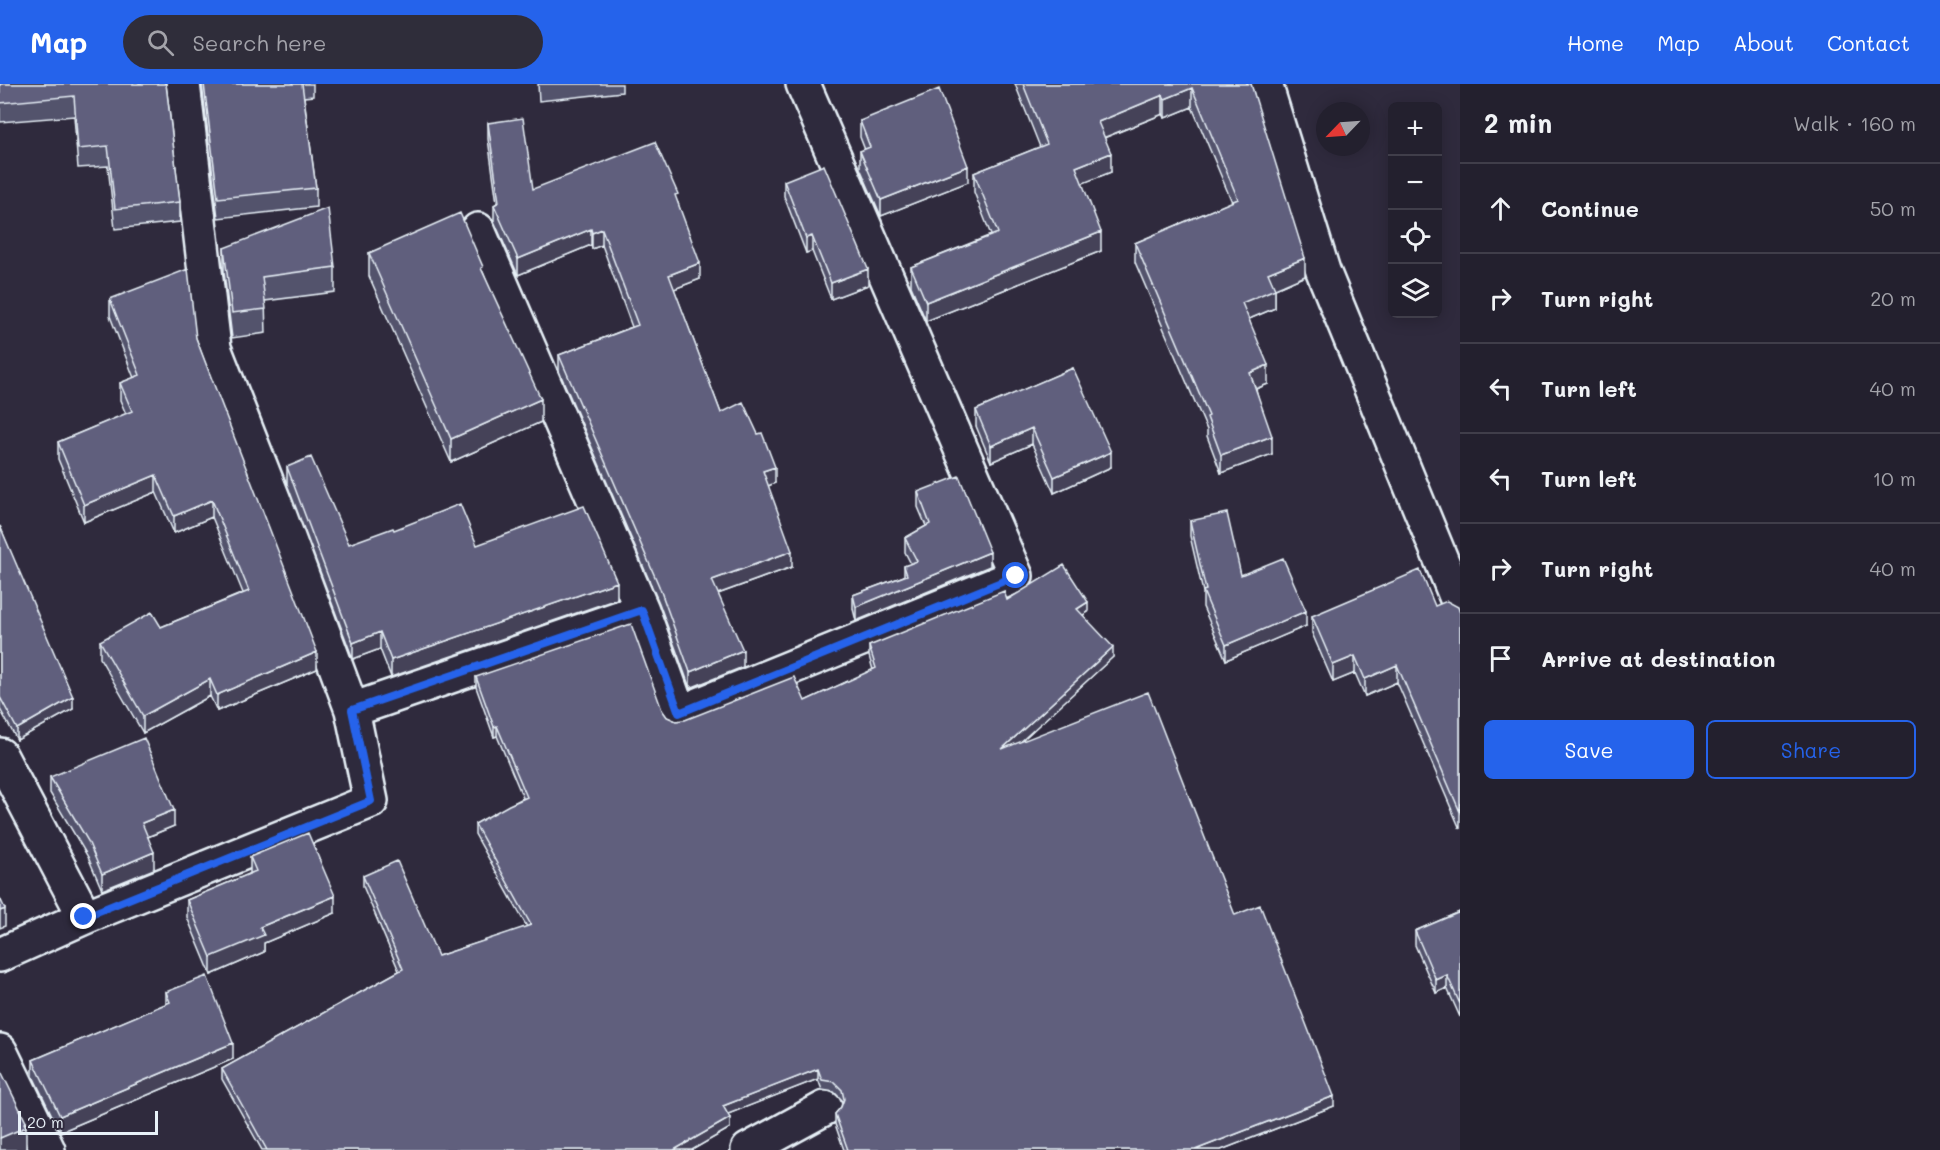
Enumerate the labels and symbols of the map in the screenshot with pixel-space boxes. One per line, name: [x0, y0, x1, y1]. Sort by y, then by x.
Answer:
north arrow: [1316, 102, 1370, 156]
route start: [1002, 562, 1028, 588]
route end: [70, 903, 96, 929]
scale bar: [18, 1108, 158, 1136]

